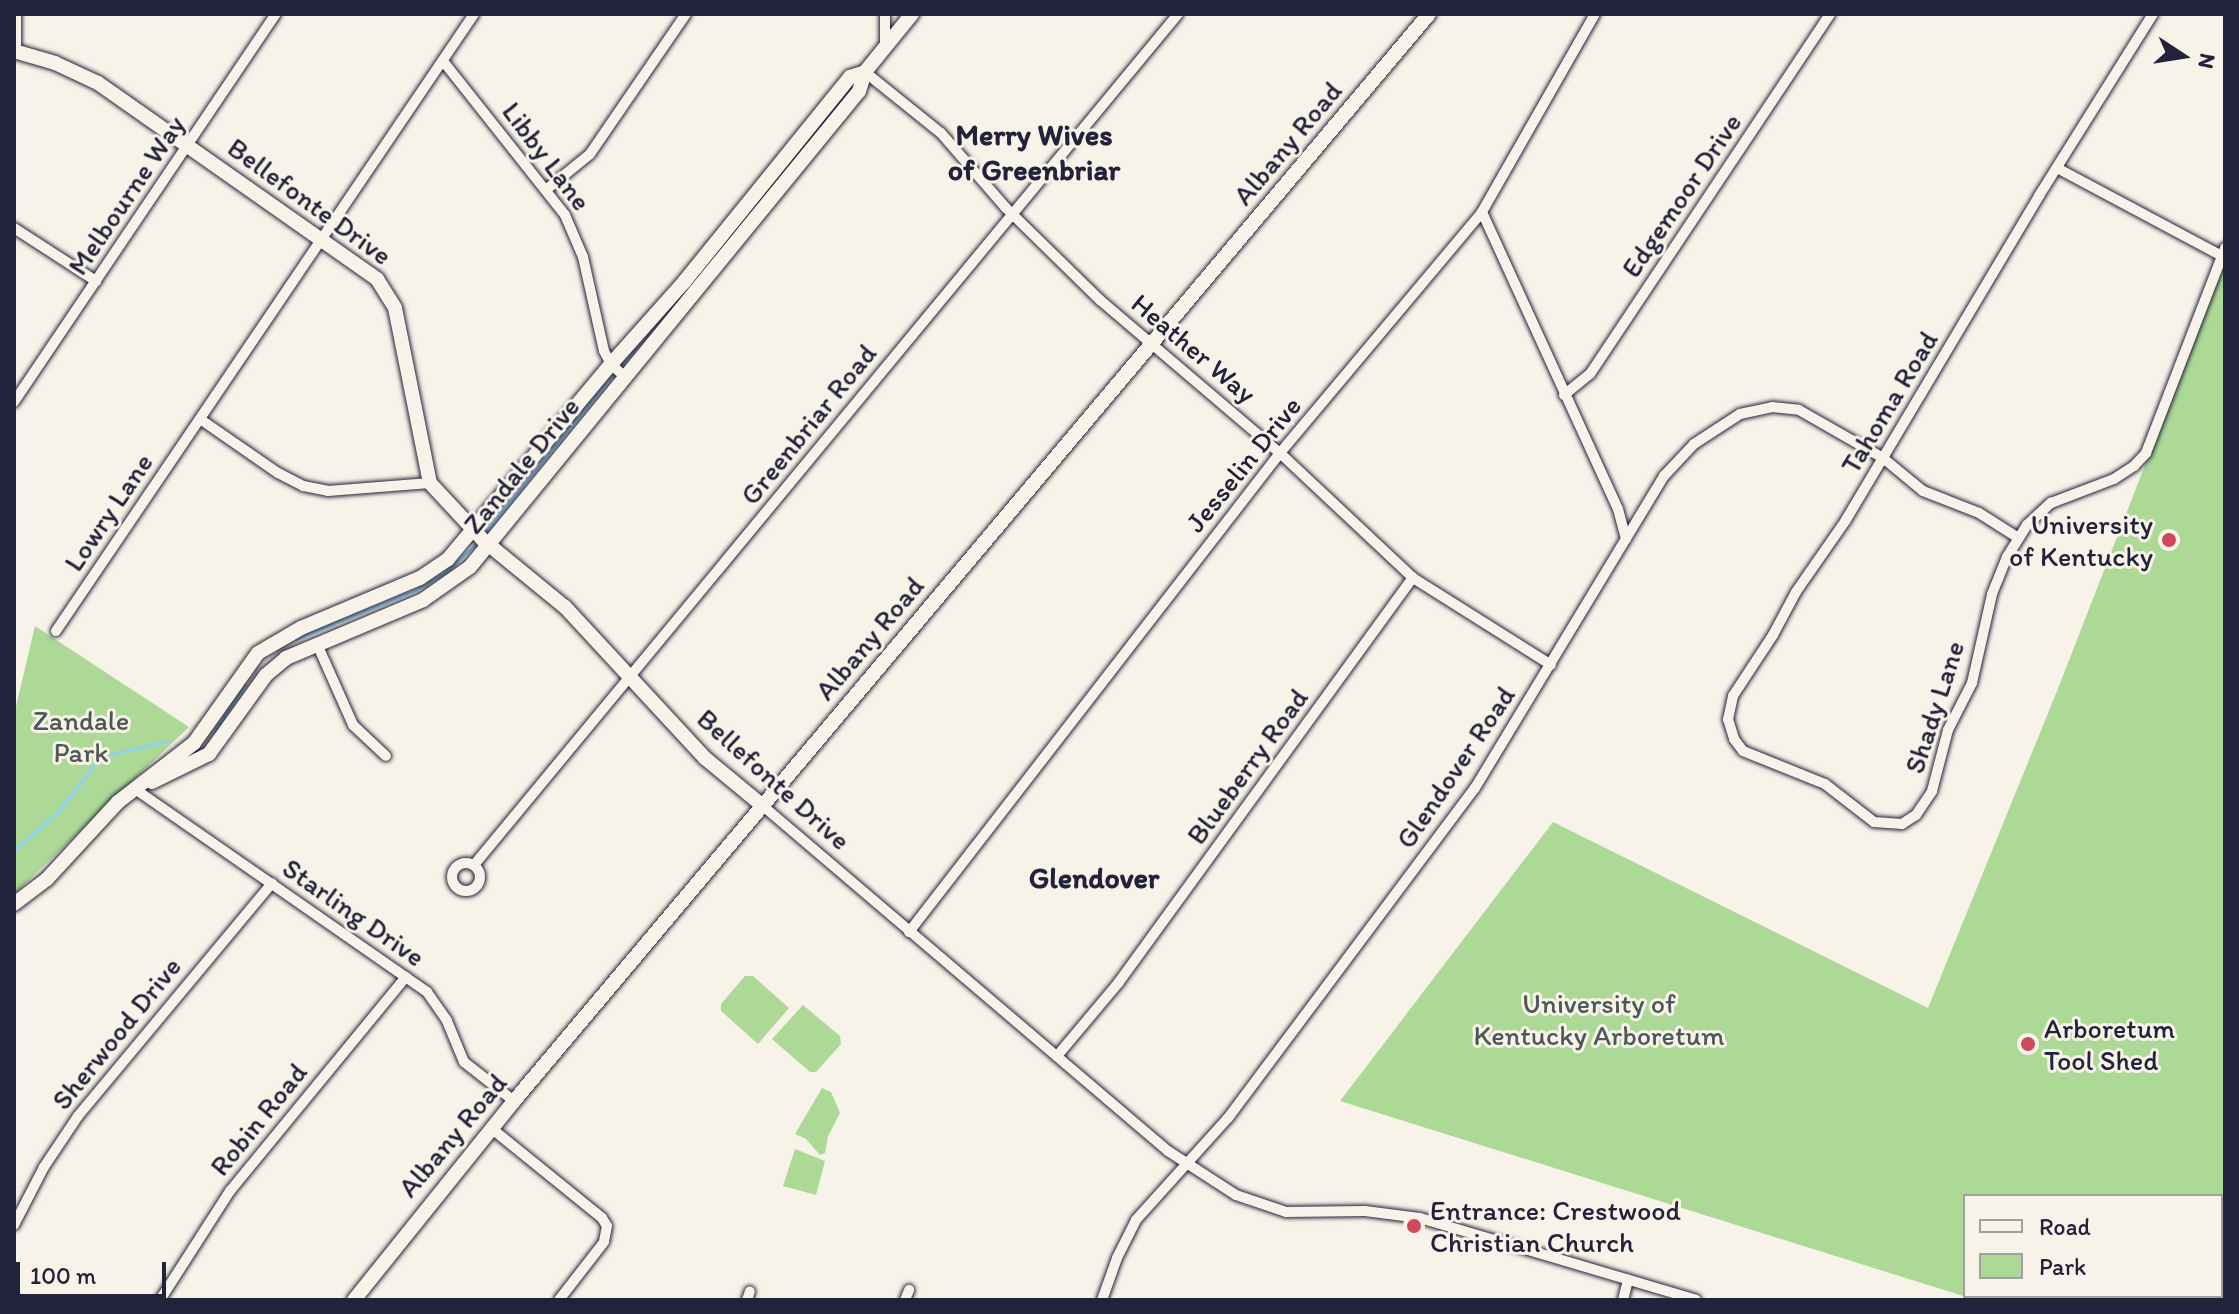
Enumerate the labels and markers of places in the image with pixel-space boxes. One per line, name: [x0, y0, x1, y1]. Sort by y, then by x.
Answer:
place label: University of Kentucky: [2008, 507, 2153, 573]
marker: University of Kentucky: [2160, 531, 2178, 549]
place label: Arboretum Tool Shed: [2044, 1011, 2175, 1077]
marker: Arboretum Tool Shed: [2019, 1035, 2037, 1053]
place label: Entrance: Crestwood Christian Church: [1430, 1193, 1680, 1259]
marker: Entrance: Crestwood Christian Church: [1405, 1217, 1423, 1235]

